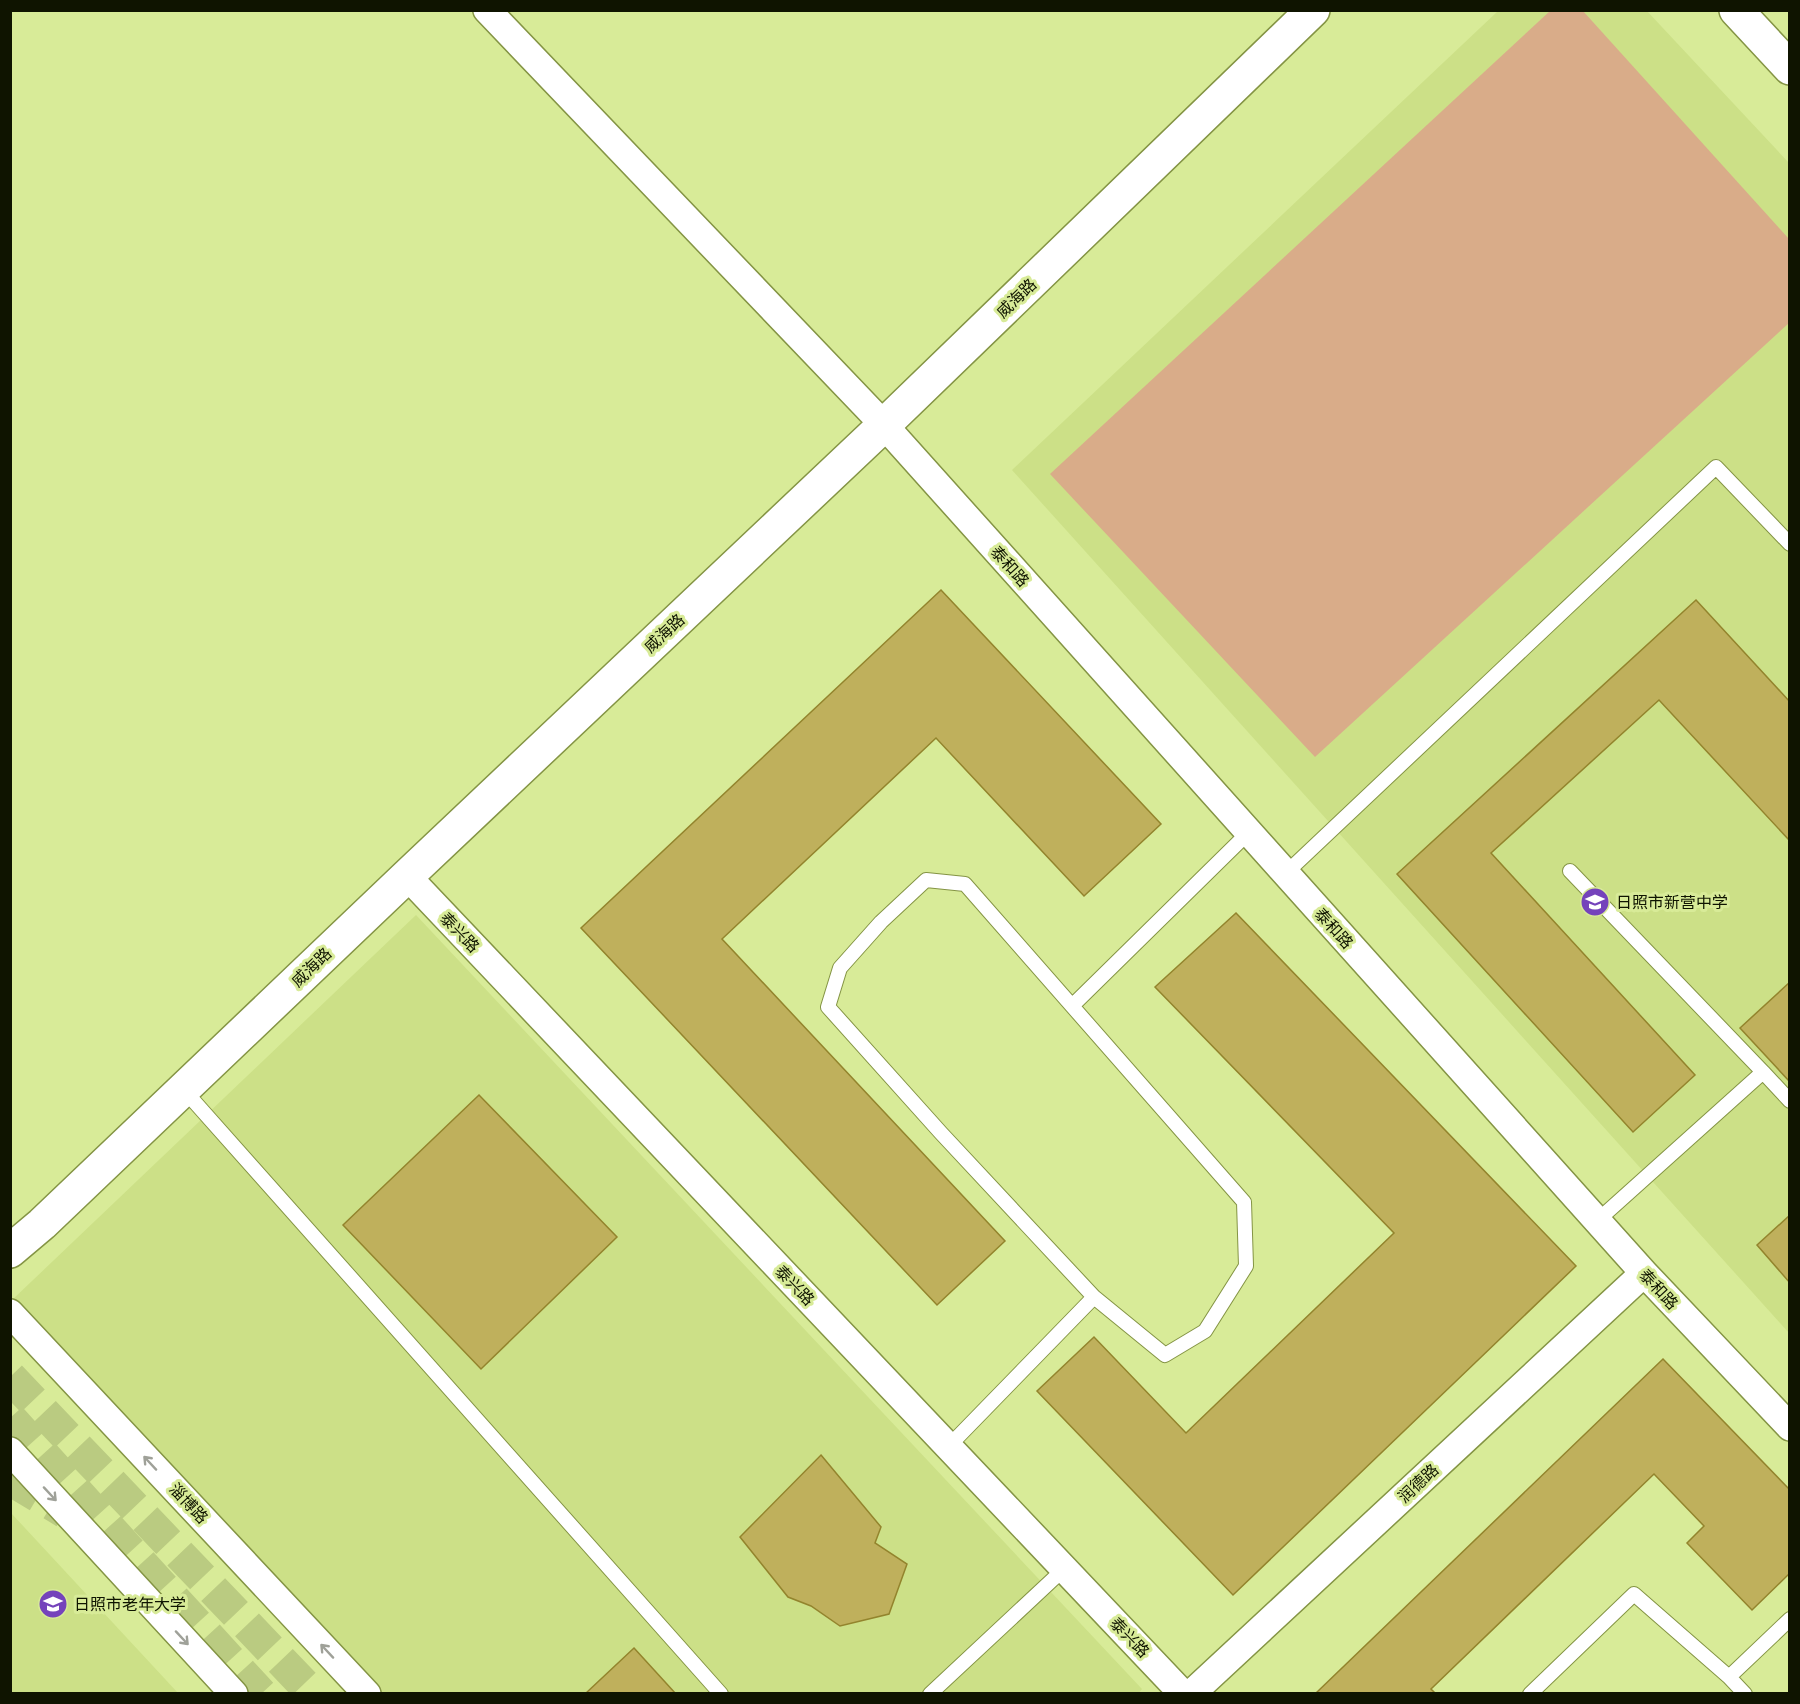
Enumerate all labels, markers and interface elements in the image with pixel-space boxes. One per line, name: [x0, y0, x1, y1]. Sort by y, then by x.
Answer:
street label: 威海路: [991, 273, 1041, 323]
street label: 泰和路: [986, 541, 1034, 591]
street label: 威海路: [639, 609, 689, 657]
school or university icon: 日照市新营中学: [1579, 886, 1611, 918]
place label: 日照市新营中学: [1616, 891, 1728, 913]
street label: 泰和路: [1310, 903, 1358, 953]
street label: 泰兴路: [435, 907, 485, 957]
street label: 威海路: [286, 942, 336, 992]
street label: 泰兴路: [770, 1260, 820, 1310]
street label: 泰和路: [1635, 1264, 1683, 1314]
one-way arrow: [143, 1455, 157, 1470]
street label: 润德路: [1393, 1459, 1443, 1507]
street label: 淄博路: [165, 1478, 213, 1528]
one-way arrow: [43, 1487, 57, 1502]
school or university icon: 日照市老年大学: [37, 1588, 69, 1620]
place label: 日照市老年大学: [74, 1593, 186, 1615]
street label: 泰兴路: [1105, 1612, 1155, 1662]
one-way arrow: [175, 1630, 189, 1645]
one-way arrow: [319, 1643, 334, 1658]

